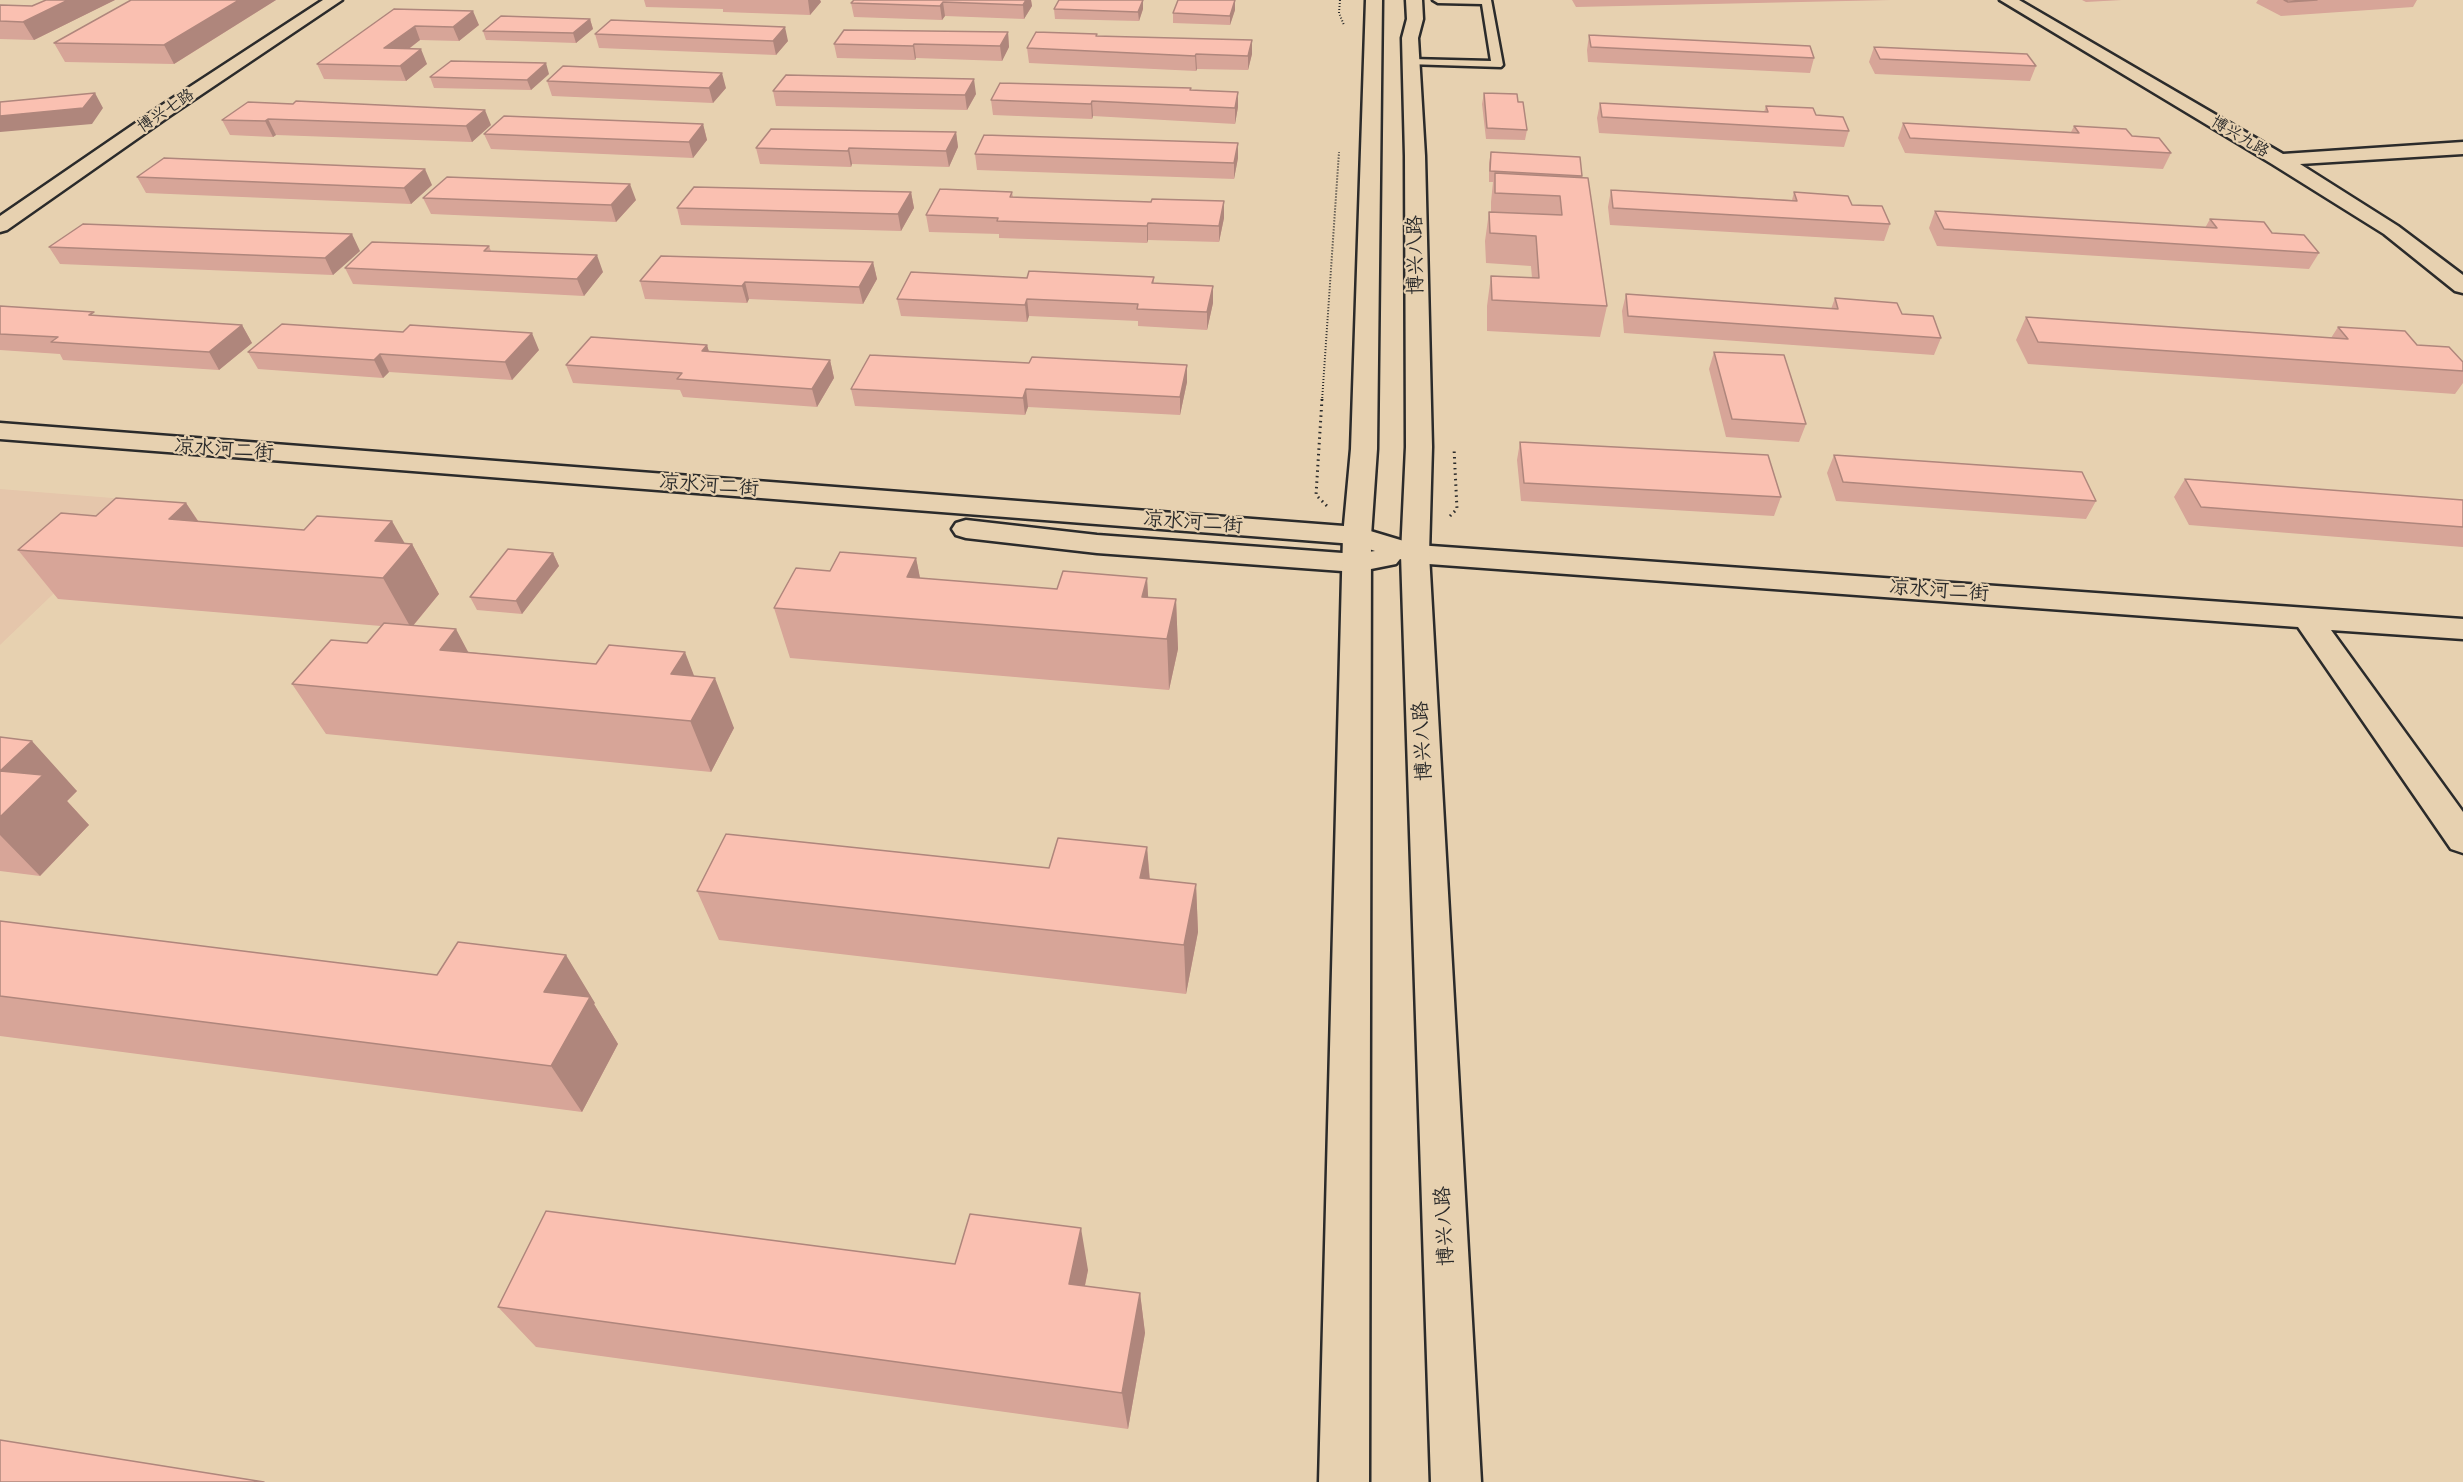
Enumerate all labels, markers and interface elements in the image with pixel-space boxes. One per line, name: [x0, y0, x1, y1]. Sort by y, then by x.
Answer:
street label: 博兴七路: [134, 85, 198, 137]
street label: 博兴九路: [2208, 112, 2272, 162]
street label: 博兴八路: [1403, 215, 1429, 295]
street label: 凉水河二街: [173, 435, 275, 465]
street label: 凉水河二街: [658, 471, 760, 501]
street label: 凉水河二街: [1142, 508, 1244, 538]
street label: 凉水河二街: [1888, 576, 1990, 606]
street label: 博兴八路: [1409, 700, 1437, 782]
street label: 博兴八路: [1431, 1185, 1459, 1267]

